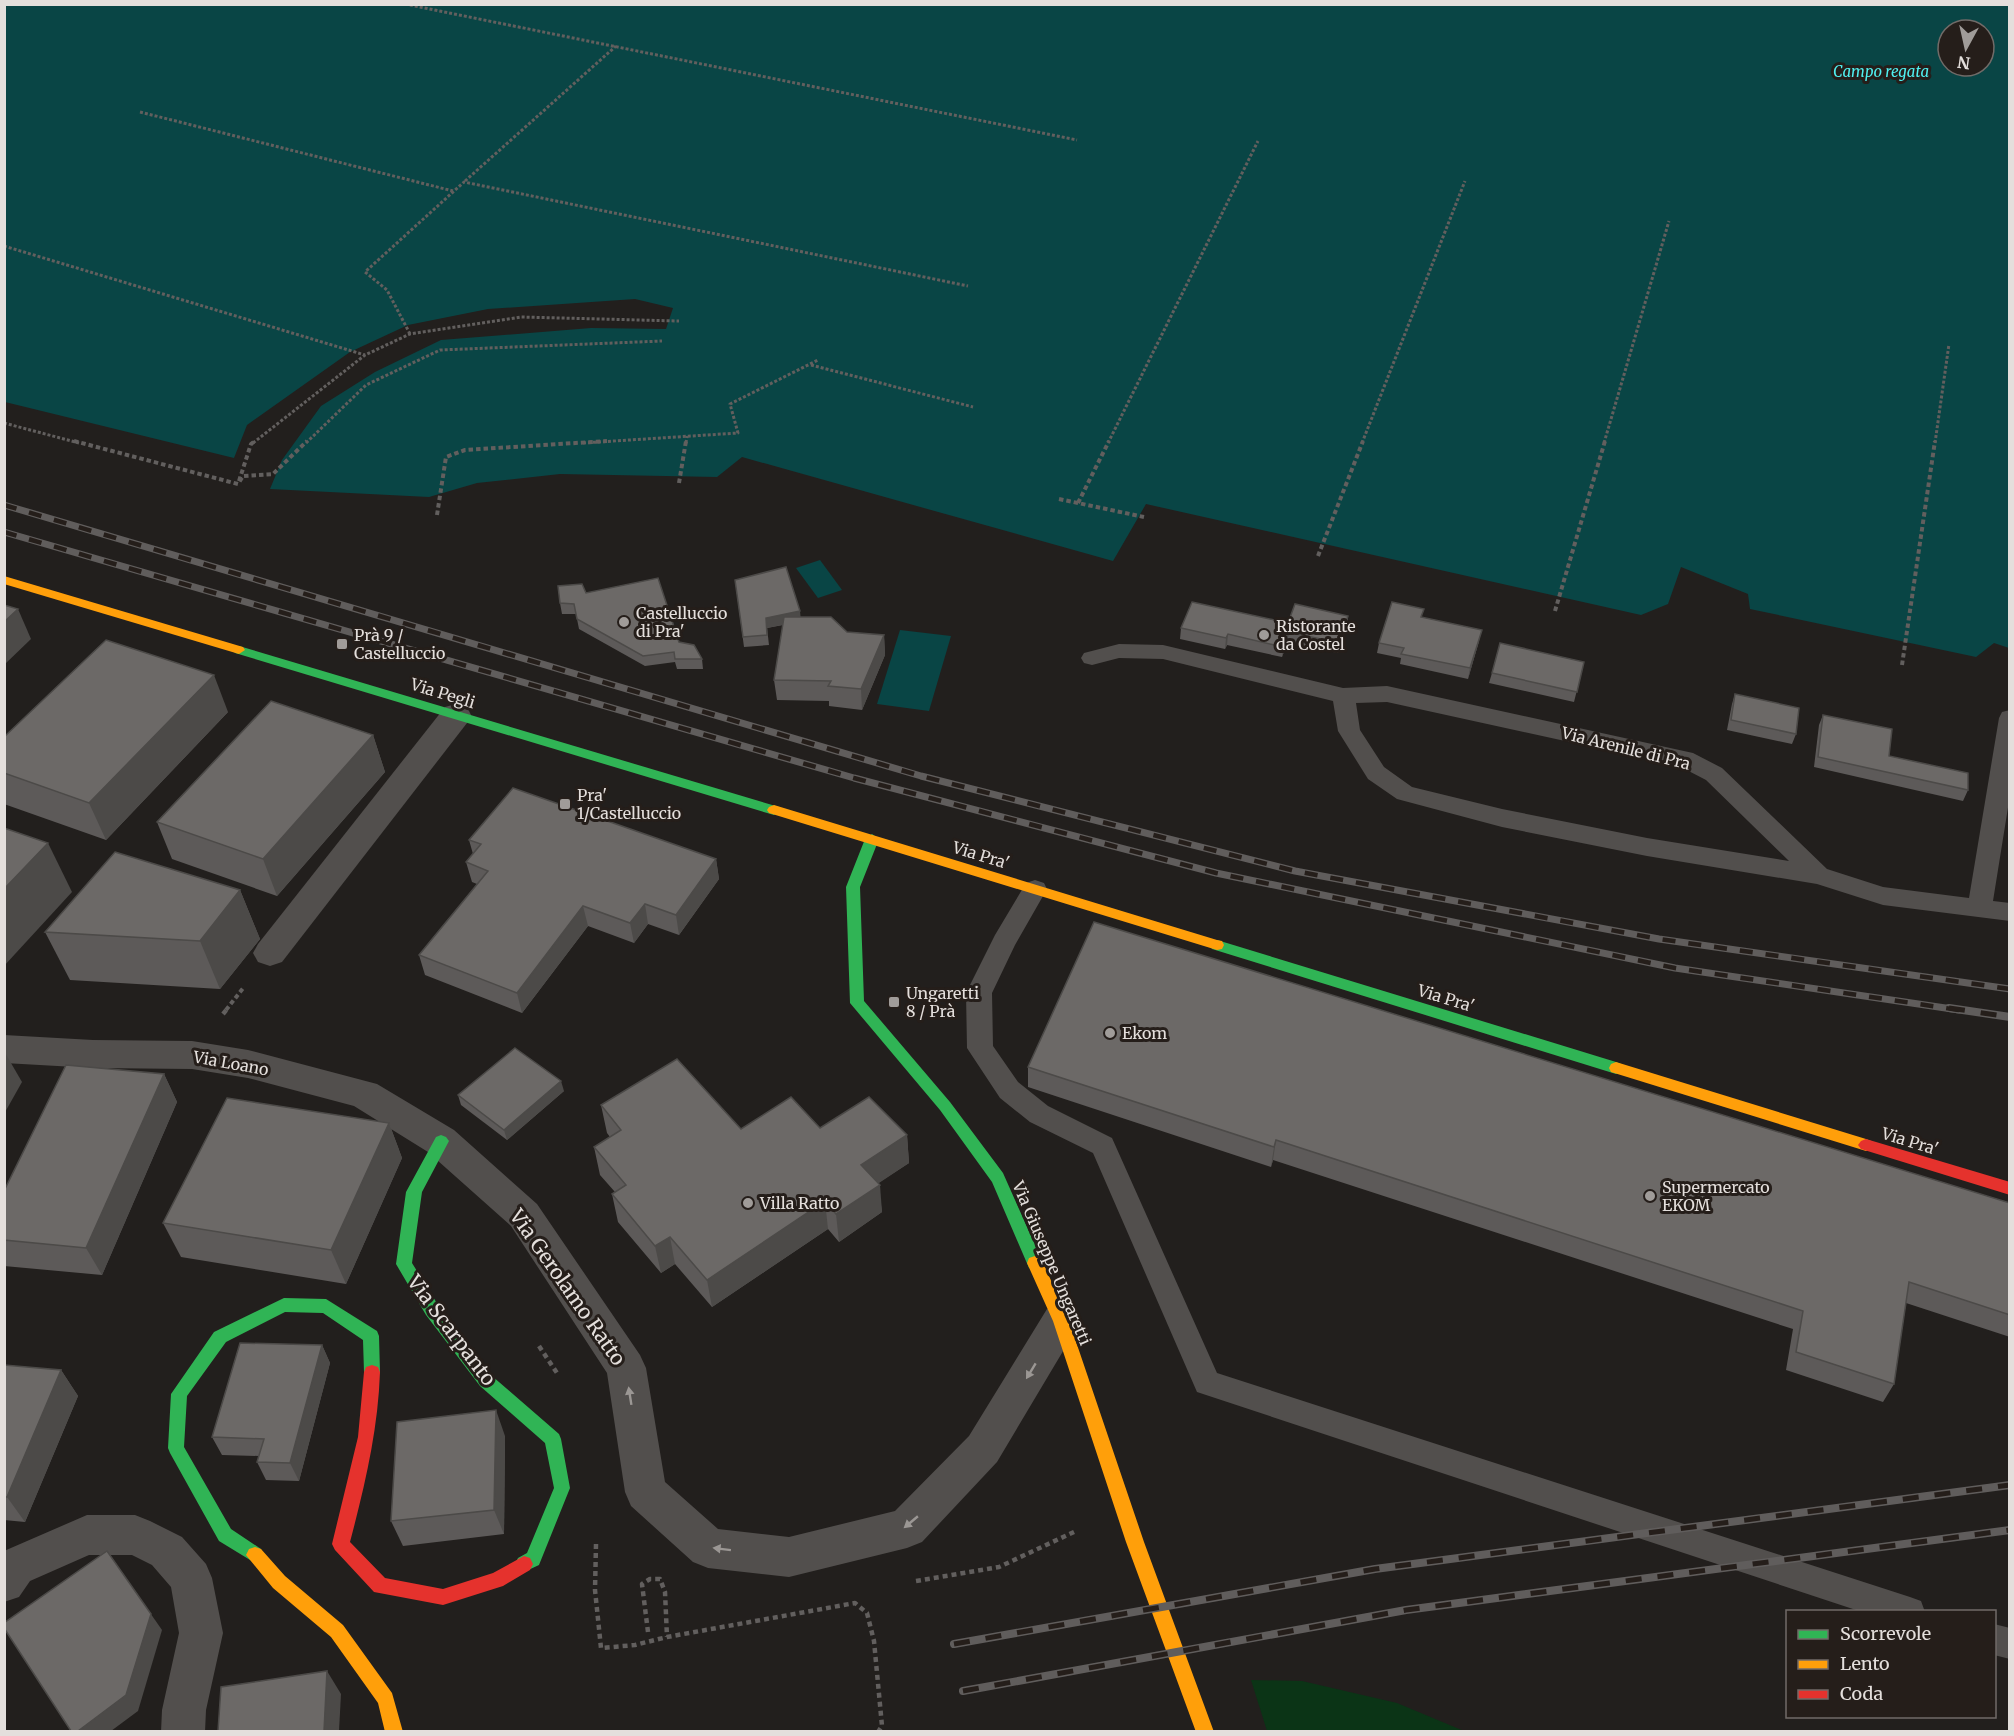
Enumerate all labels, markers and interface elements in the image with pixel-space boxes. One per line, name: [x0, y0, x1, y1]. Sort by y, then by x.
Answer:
north arrow: [1936, 18, 1996, 78]
text: N: [1956, 52, 1972, 74]
water label: Campo regata: [1833, 62, 1929, 81]
place label: Castelluccio di Pra': [636, 603, 727, 641]
marker: Castelluccio di Pra': [617, 615, 631, 629]
place label: Ristorante da Costel: [1276, 616, 1356, 654]
place label: Prà 9 / Castelluccio: [354, 625, 445, 663]
marker: Ristorante da Costel: [1257, 628, 1271, 642]
marker: Prà 9 / Castelluccio: [335, 637, 349, 651]
street label: Via Pegli: [407, 673, 478, 712]
street label: Via Arenile di Pra: [1559, 722, 1693, 774]
place label: Pra' 1/Castelluccio: [577, 785, 681, 823]
marker: Pra' 1/Castelluccio: [558, 797, 572, 811]
street label: Via Pra': [949, 837, 1012, 873]
street label: Via Pra': [1414, 980, 1477, 1016]
place label: Ungaretti 8 / Prà: [906, 983, 979, 1021]
marker: Ungaretti 8 / Prà: [887, 995, 901, 1009]
place label: Ekom: [1122, 1023, 1167, 1043]
marker: Ekom: [1103, 1026, 1117, 1040]
street label: Via Loano: [191, 1046, 270, 1079]
street label: Via Pra': [1878, 1123, 1941, 1159]
street label: Via Giuseppe Ungaretti: [1008, 1177, 1096, 1348]
place label: Supermercato EKOM: [1662, 1177, 1770, 1215]
marker: Supermercato EKOM: [1643, 1189, 1657, 1203]
place label: Villa Ratto: [759, 1193, 839, 1213]
marker: Villa Ratto: [741, 1196, 755, 1210]
street label: Via Gerolamo Ratto: [504, 1203, 632, 1370]
street label: Via Scarpanto: [402, 1269, 502, 1391]
one-way arrow: [1025, 1362, 1036, 1379]
one-way arrow: [626, 1387, 635, 1406]
one-way arrow: [903, 1516, 919, 1529]
one-way arrow: [713, 1545, 732, 1554]
legend: [1786, 1610, 1996, 1718]
text: Scorrevole: [1840, 1622, 1931, 1645]
text: Lento: [1840, 1652, 1890, 1675]
text: Coda: [1840, 1682, 1884, 1705]

